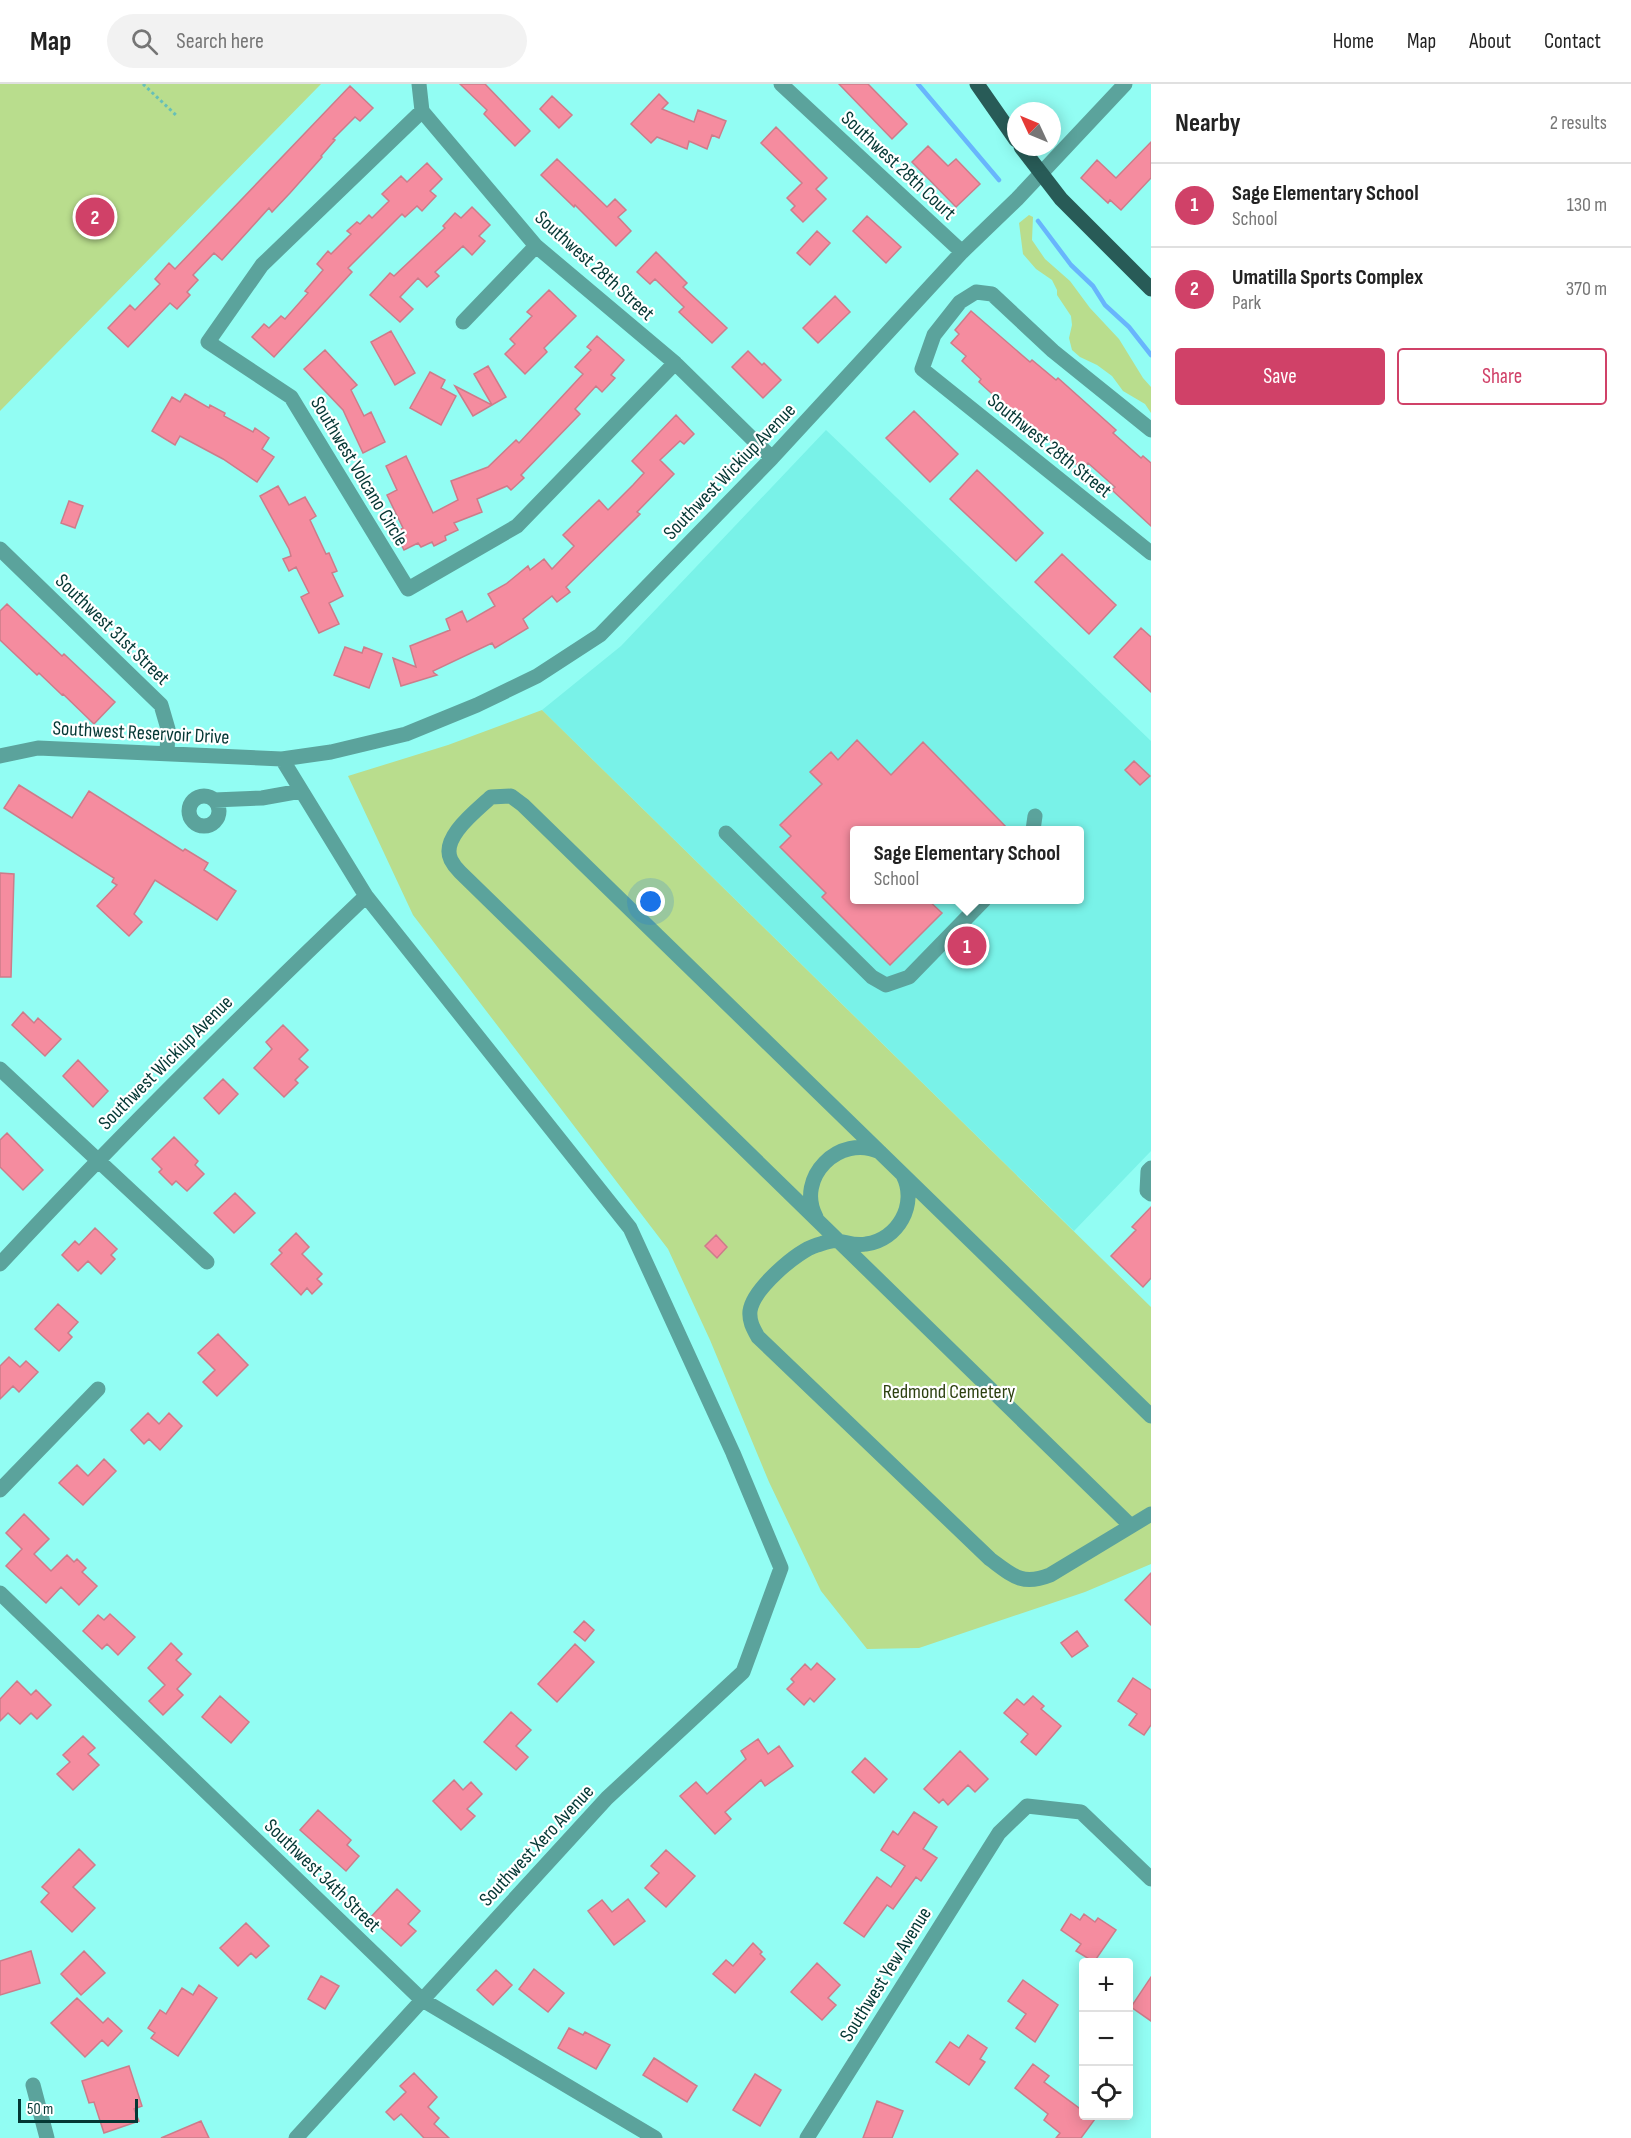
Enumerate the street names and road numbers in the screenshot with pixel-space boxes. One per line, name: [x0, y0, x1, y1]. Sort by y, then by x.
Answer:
street label: Southwest 28th Court: [836, 106, 961, 225]
street label: Southwest 28th Street: [530, 206, 659, 326]
street label: Southwest 28th Street: [983, 388, 1116, 503]
street label: Southwest Volcano Circle: [305, 392, 413, 551]
street label: Southwest Wickiup Avenue: [658, 398, 801, 545]
street label: Southwest 31st Street: [50, 569, 174, 690]
street label: Southwest Reservoir Drive: [52, 716, 230, 750]
street label: Southwest Wickiup Avenue: [93, 990, 238, 1135]
street label: Southwest Xero Avenue: [474, 1780, 599, 1911]
street label: Southwest 34th Street: [259, 1814, 385, 1937]
street label: Southwest Yew Avenue: [835, 1903, 937, 2046]

